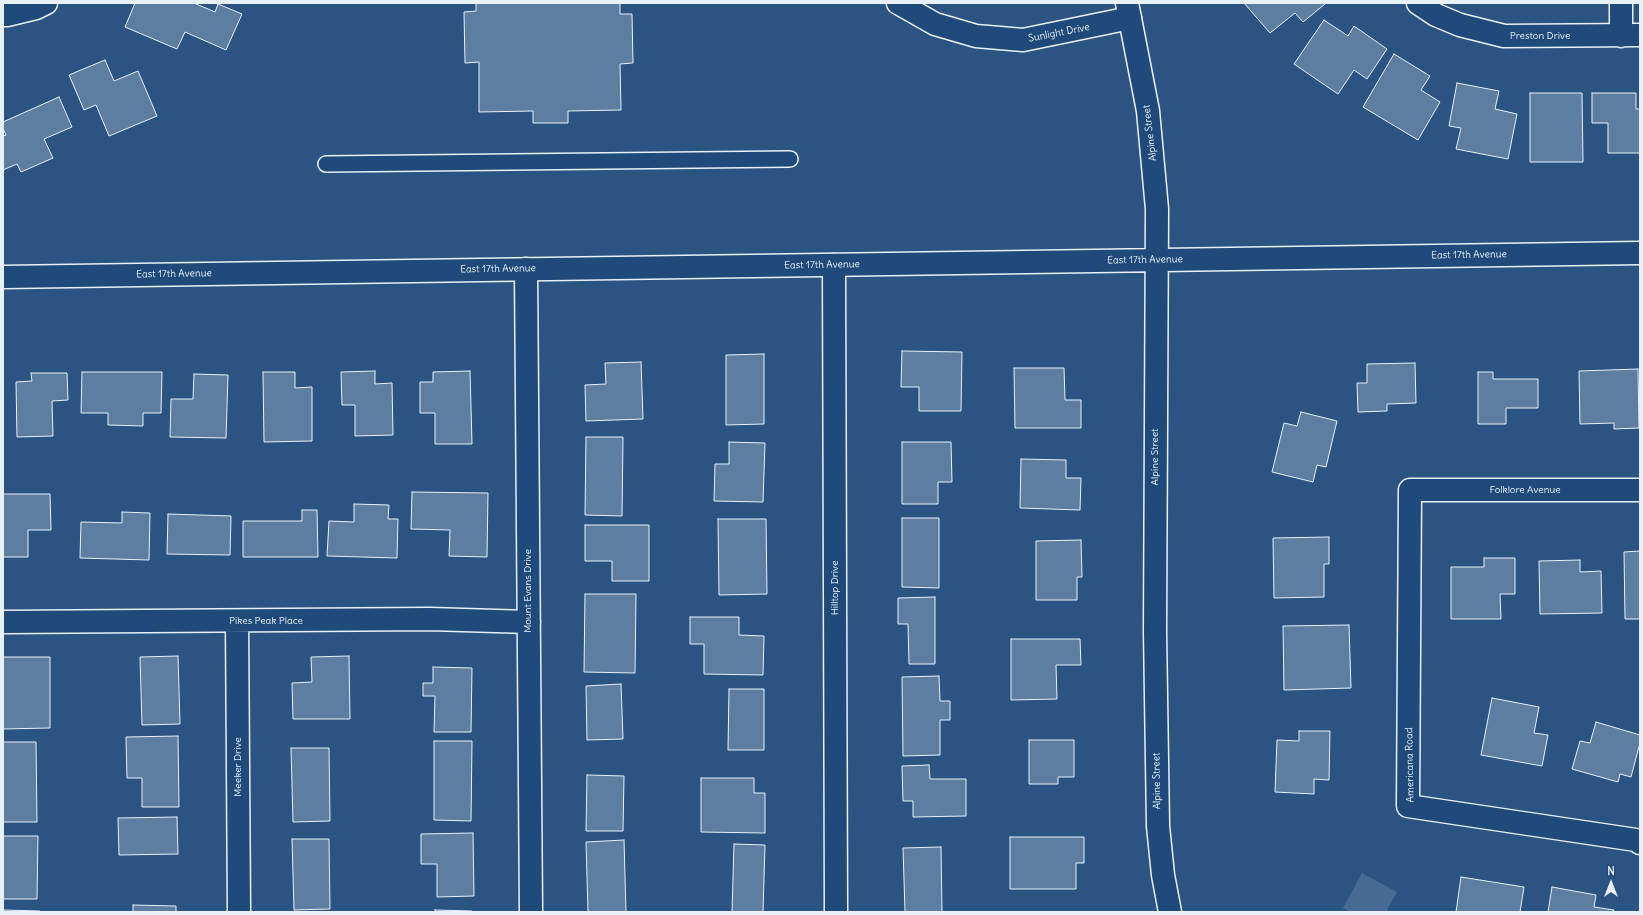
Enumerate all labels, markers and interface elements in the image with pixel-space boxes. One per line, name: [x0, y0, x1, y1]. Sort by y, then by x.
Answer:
street label: Sunlight Drive: [1027, 21, 1091, 45]
street label: Preston Drive: [1510, 30, 1570, 42]
street label: Alpine Street: [1141, 104, 1159, 162]
street label: East 17th Avenue: [1431, 248, 1507, 262]
street label: East 17th Avenue: [1107, 253, 1183, 267]
street label: East 17th Avenue: [784, 258, 860, 272]
street label: East 17th Avenue: [460, 262, 536, 276]
street label: East 17th Avenue: [136, 267, 212, 281]
street label: Alpine Street: [1149, 429, 1161, 485]
street label: Folklore Avenue: [1489, 484, 1561, 496]
street label: Mount Evans Drive: [522, 549, 534, 633]
street label: Hilltop Drive: [829, 561, 841, 615]
street label: Pikes Peak Place: [229, 615, 303, 627]
street label: Americana Road: [1403, 727, 1417, 803]
street label: Meeker Drive: [232, 737, 244, 797]
street label: Alpine Street: [1151, 752, 1163, 810]
north arrow: [1591, 863, 1631, 903]
text: N: [1607, 864, 1615, 878]

